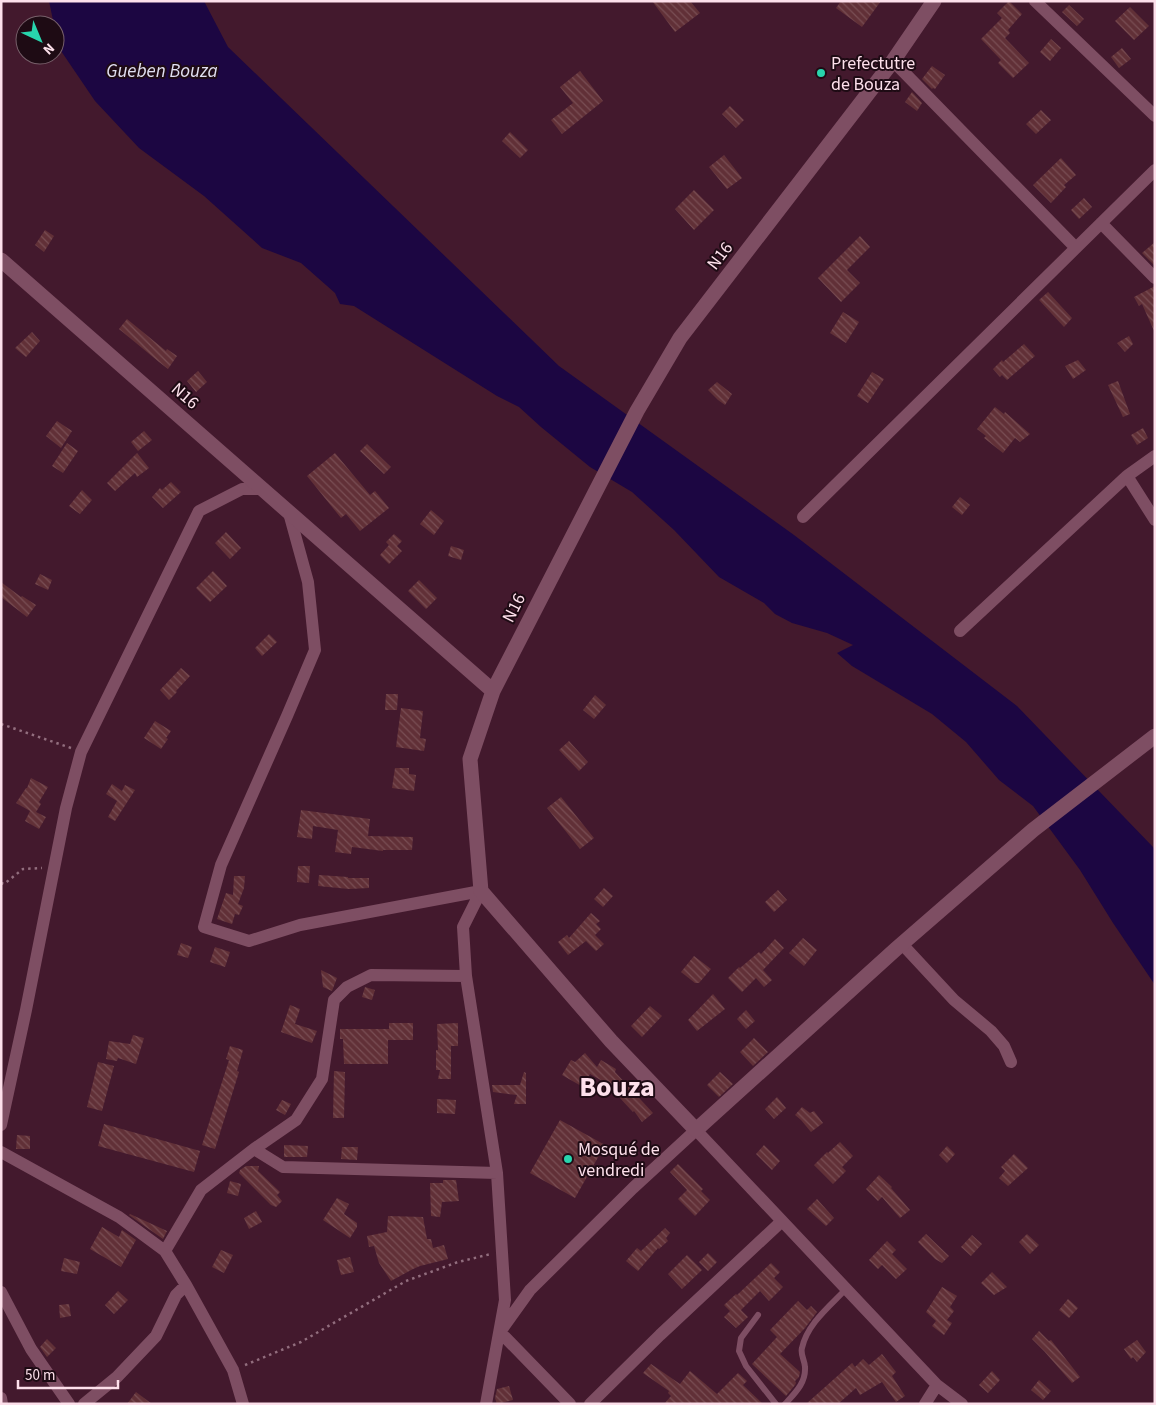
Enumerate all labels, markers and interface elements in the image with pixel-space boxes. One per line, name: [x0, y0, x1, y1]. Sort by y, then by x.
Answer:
north arrow: [15, 15, 65, 65]
text: N: [38, 38, 59, 59]
place label: Prefectutre de Bouza: [831, 51, 915, 97]
water label: Gueben Bouza: [106, 58, 218, 85]
marker: Prefectutre de Bouza: [815, 67, 827, 79]
street label: N16: [701, 237, 739, 275]
street label: N16: [166, 377, 204, 415]
street label: N16: [496, 589, 532, 627]
district label: Bouza: [579, 1067, 655, 1107]
place label: Mosqué de vendredi: [578, 1137, 660, 1183]
marker: Mosqué de vendredi: [562, 1153, 574, 1165]
scale bar: [18, 1358, 118, 1390]
text: 50 m: [25, 1365, 55, 1386]

